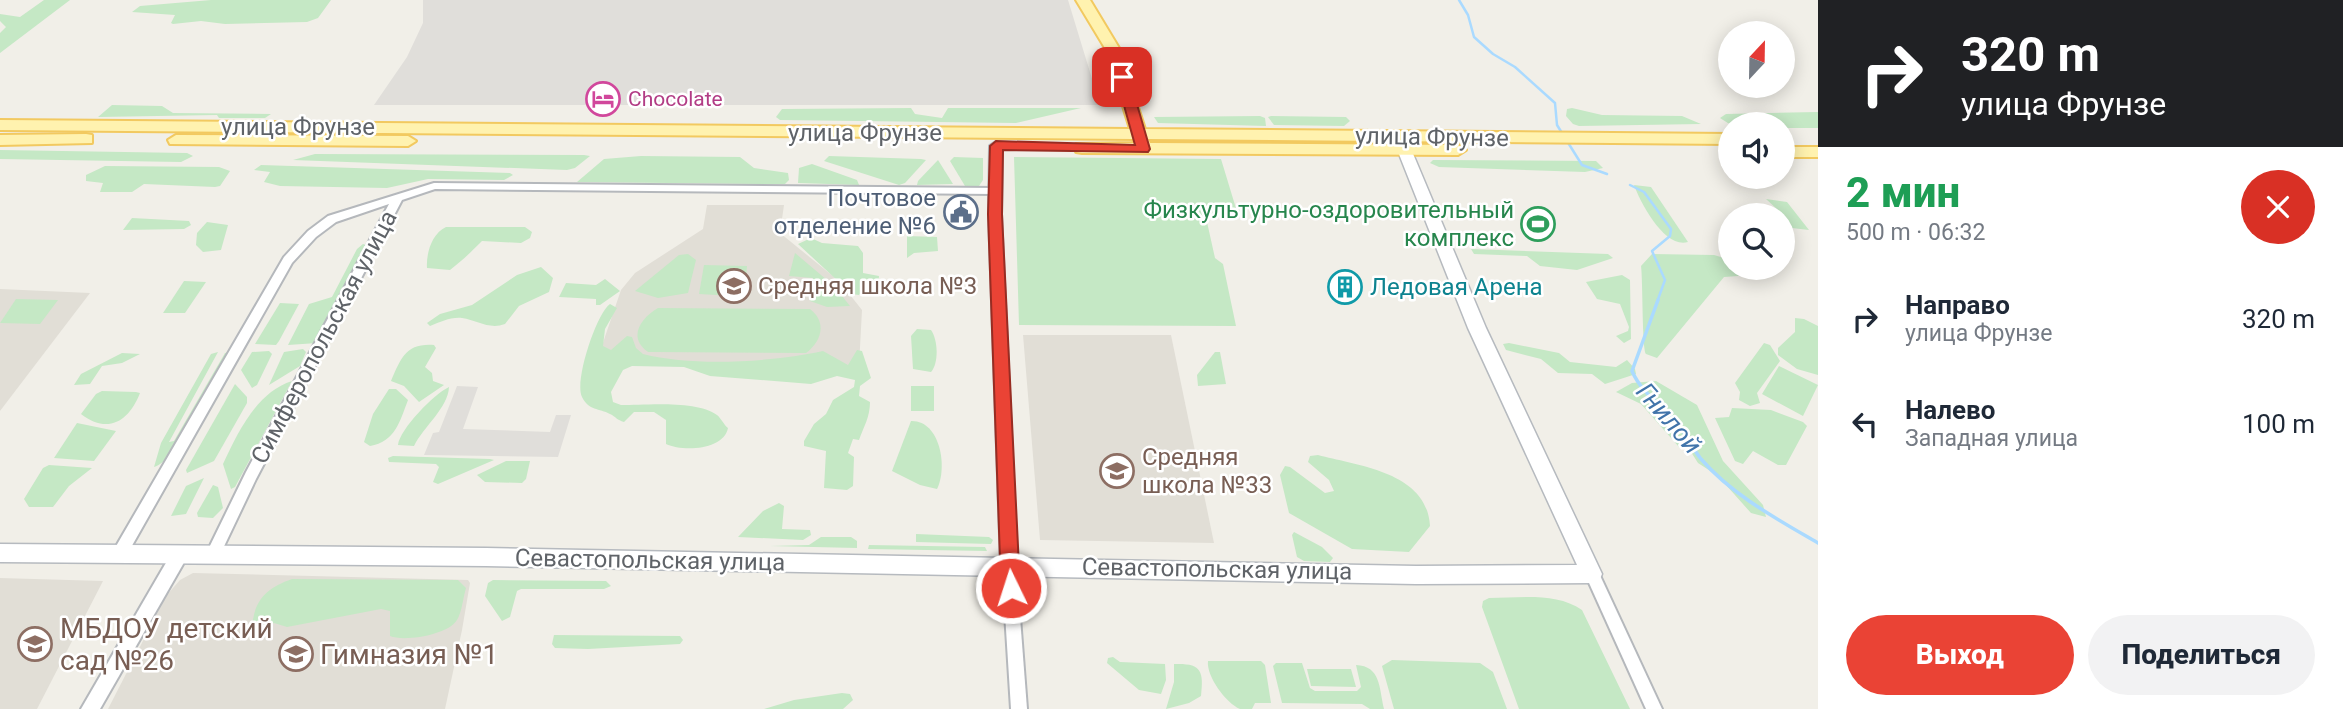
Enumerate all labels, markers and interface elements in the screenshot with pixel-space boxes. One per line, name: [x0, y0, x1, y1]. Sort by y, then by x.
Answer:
north arrow: [1718, 21, 1796, 98]
map controls: [1718, 21, 1795, 280]
text: 320 m: [1961, 26, 2100, 83]
icon: right: [1846, 28, 1937, 119]
pin: [1092, 47, 1152, 107]
icon: arrive: [1103, 58, 1141, 96]
hotel icon: Chocolate: [584, 80, 622, 118]
text: улица Фрунзе: [1961, 85, 2166, 123]
place label: Chocolate: [628, 87, 723, 111]
button: sound: [1718, 112, 1795, 189]
street label: улица Фрунзе: [221, 113, 375, 141]
street label: улица Фрунзе: [788, 119, 942, 147]
street label: улица Фрунзе: [1355, 122, 1509, 152]
text: 2 мин: [1846, 168, 1960, 217]
button: close: [2241, 170, 2315, 244]
place label: Почтовое отделение №6: [774, 184, 936, 240]
public building icon: Почтовое отделение №6: [942, 193, 980, 231]
place label: Физкультурно-оздоровительный комплекс: [1143, 196, 1514, 252]
button: search: [1718, 203, 1795, 280]
sports icon: Физкультурно-оздоровительный комплекс: [1519, 205, 1557, 243]
street label: Симферопольская улица: [245, 206, 403, 468]
text: 500 m · 06:32: [1846, 219, 1985, 246]
school or university icon: Средняя школа №3: [715, 267, 753, 305]
building icon: Ледовая Арена: [1326, 268, 1364, 306]
place label: Средняя школа №3: [758, 272, 977, 300]
place label: Ледовая Арена: [1370, 273, 1543, 301]
text: Направо: [1905, 290, 2010, 320]
icon: right: [1846, 300, 1884, 338]
text: 320 m: [2242, 304, 2315, 334]
text: улица Фрунзе: [1905, 320, 2052, 347]
water label: Гнилой: [1630, 376, 1708, 460]
text: Налево: [1905, 395, 1995, 425]
icon: left: [1846, 405, 1884, 443]
text: 100 m: [2242, 409, 2315, 439]
text: Западная улица: [1905, 425, 2078, 452]
place label: Средняя школа №33: [1142, 443, 1272, 499]
school or university icon: Средняя школа №33: [1098, 452, 1136, 490]
street label: Севастопольская улица: [515, 544, 785, 576]
position arrow: [974, 551, 1048, 625]
street label: Севастопольская улица: [1082, 553, 1352, 585]
place label: МБДОУ детский сад №26: [60, 612, 273, 677]
button: Выход: [1846, 615, 2074, 695]
button: Поделиться: [2088, 615, 2315, 695]
school or university icon: МБДОУ детский сад №26: [16, 625, 54, 663]
school or university icon: Гимназия №1: [277, 635, 315, 673]
place label: Гимназия №1: [320, 638, 498, 671]

